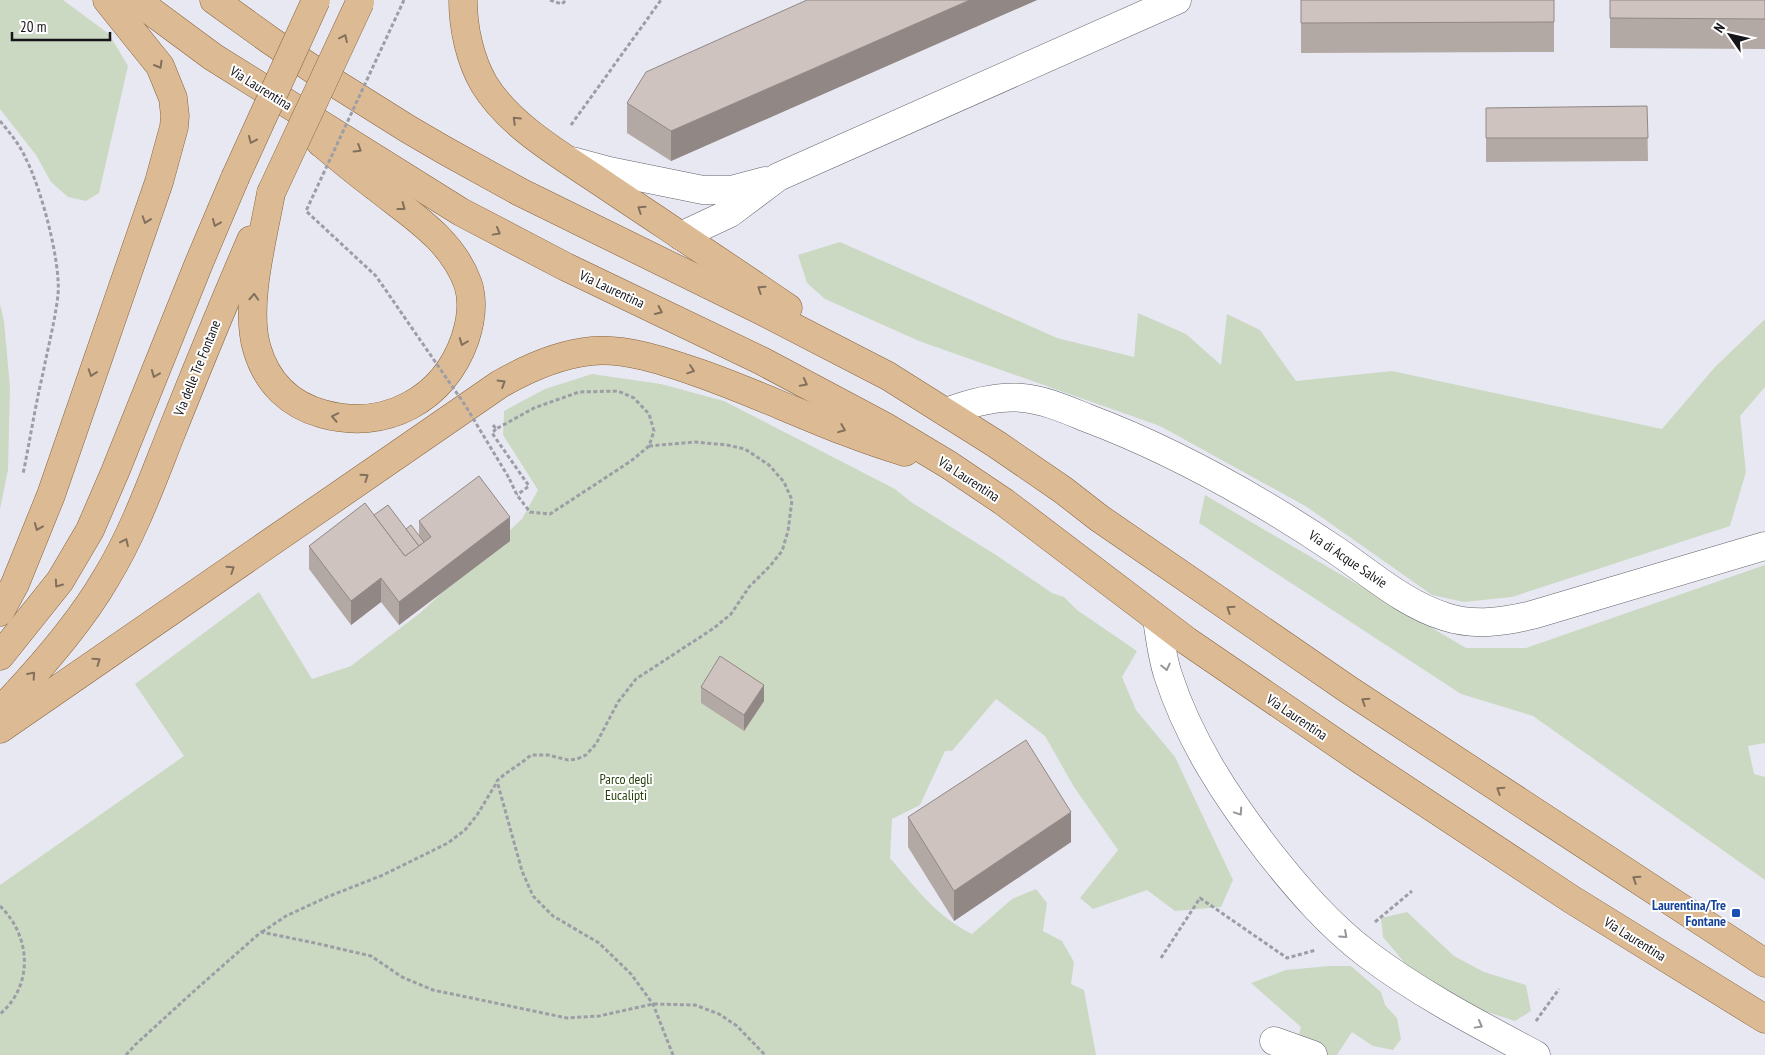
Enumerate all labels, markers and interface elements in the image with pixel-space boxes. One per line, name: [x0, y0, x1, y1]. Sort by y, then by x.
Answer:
scale bar: [12, 10, 110, 42]
north arrow: [1705, 10, 1755, 60]
text: 20 m: [20, 17, 46, 36]
text: N: [1710, 20, 1729, 36]
one-way arrow: [337, 34, 348, 43]
one-way arrow: [153, 60, 163, 69]
street label: Via Laurentina: [226, 61, 295, 114]
one-way arrow: [512, 117, 521, 126]
one-way arrow: [247, 135, 258, 144]
one-way arrow: [352, 142, 361, 152]
one-way arrow: [396, 201, 406, 210]
one-way arrow: [637, 206, 646, 215]
one-way arrow: [141, 215, 151, 224]
one-way arrow: [211, 218, 222, 227]
one-way arrow: [492, 226, 501, 236]
street label: Via Laurentina: [576, 266, 647, 312]
one-way arrow: [757, 286, 766, 295]
one-way arrow: [248, 293, 259, 301]
one-way arrow: [654, 305, 663, 315]
street label: Via delle Tre Fontane: [169, 317, 225, 420]
one-way arrow: [459, 337, 470, 346]
one-way arrow: [686, 364, 695, 374]
one-way arrow: [88, 369, 98, 377]
one-way arrow: [150, 369, 160, 377]
one-way arrow: [799, 377, 808, 387]
one-way arrow: [496, 380, 505, 390]
one-way arrow: [331, 412, 339, 422]
one-way arrow: [837, 423, 846, 434]
street label: Via Laurentina: [934, 452, 1003, 506]
one-way arrow: [359, 474, 369, 483]
one-way arrow: [34, 522, 44, 531]
street label: Via di Acque Salvie: [1304, 526, 1391, 592]
one-way arrow: [119, 538, 130, 547]
one-way arrow: [225, 566, 235, 575]
one-way arrow: [55, 578, 64, 588]
one-way arrow: [1227, 606, 1236, 615]
one-way arrow: [92, 658, 101, 667]
one-way arrow: [1160, 663, 1171, 672]
one-way arrow: [27, 671, 36, 680]
street label: Via Laurentina: [1262, 689, 1331, 744]
one-way arrow: [1361, 698, 1370, 707]
park label: Parco degli Eucalipti: [599, 770, 653, 804]
one-way arrow: [1497, 787, 1506, 796]
one-way arrow: [1233, 806, 1242, 815]
one-way arrow: [1633, 876, 1642, 885]
place label: Laurentina/Tre Fontane: [1652, 896, 1726, 930]
marker: Laurentina/Tre Fontane: [1730, 907, 1742, 919]
street label: Via Laurentina: [1600, 912, 1669, 965]
one-way arrow: [1339, 929, 1348, 938]
one-way arrow: [1474, 1018, 1483, 1028]

